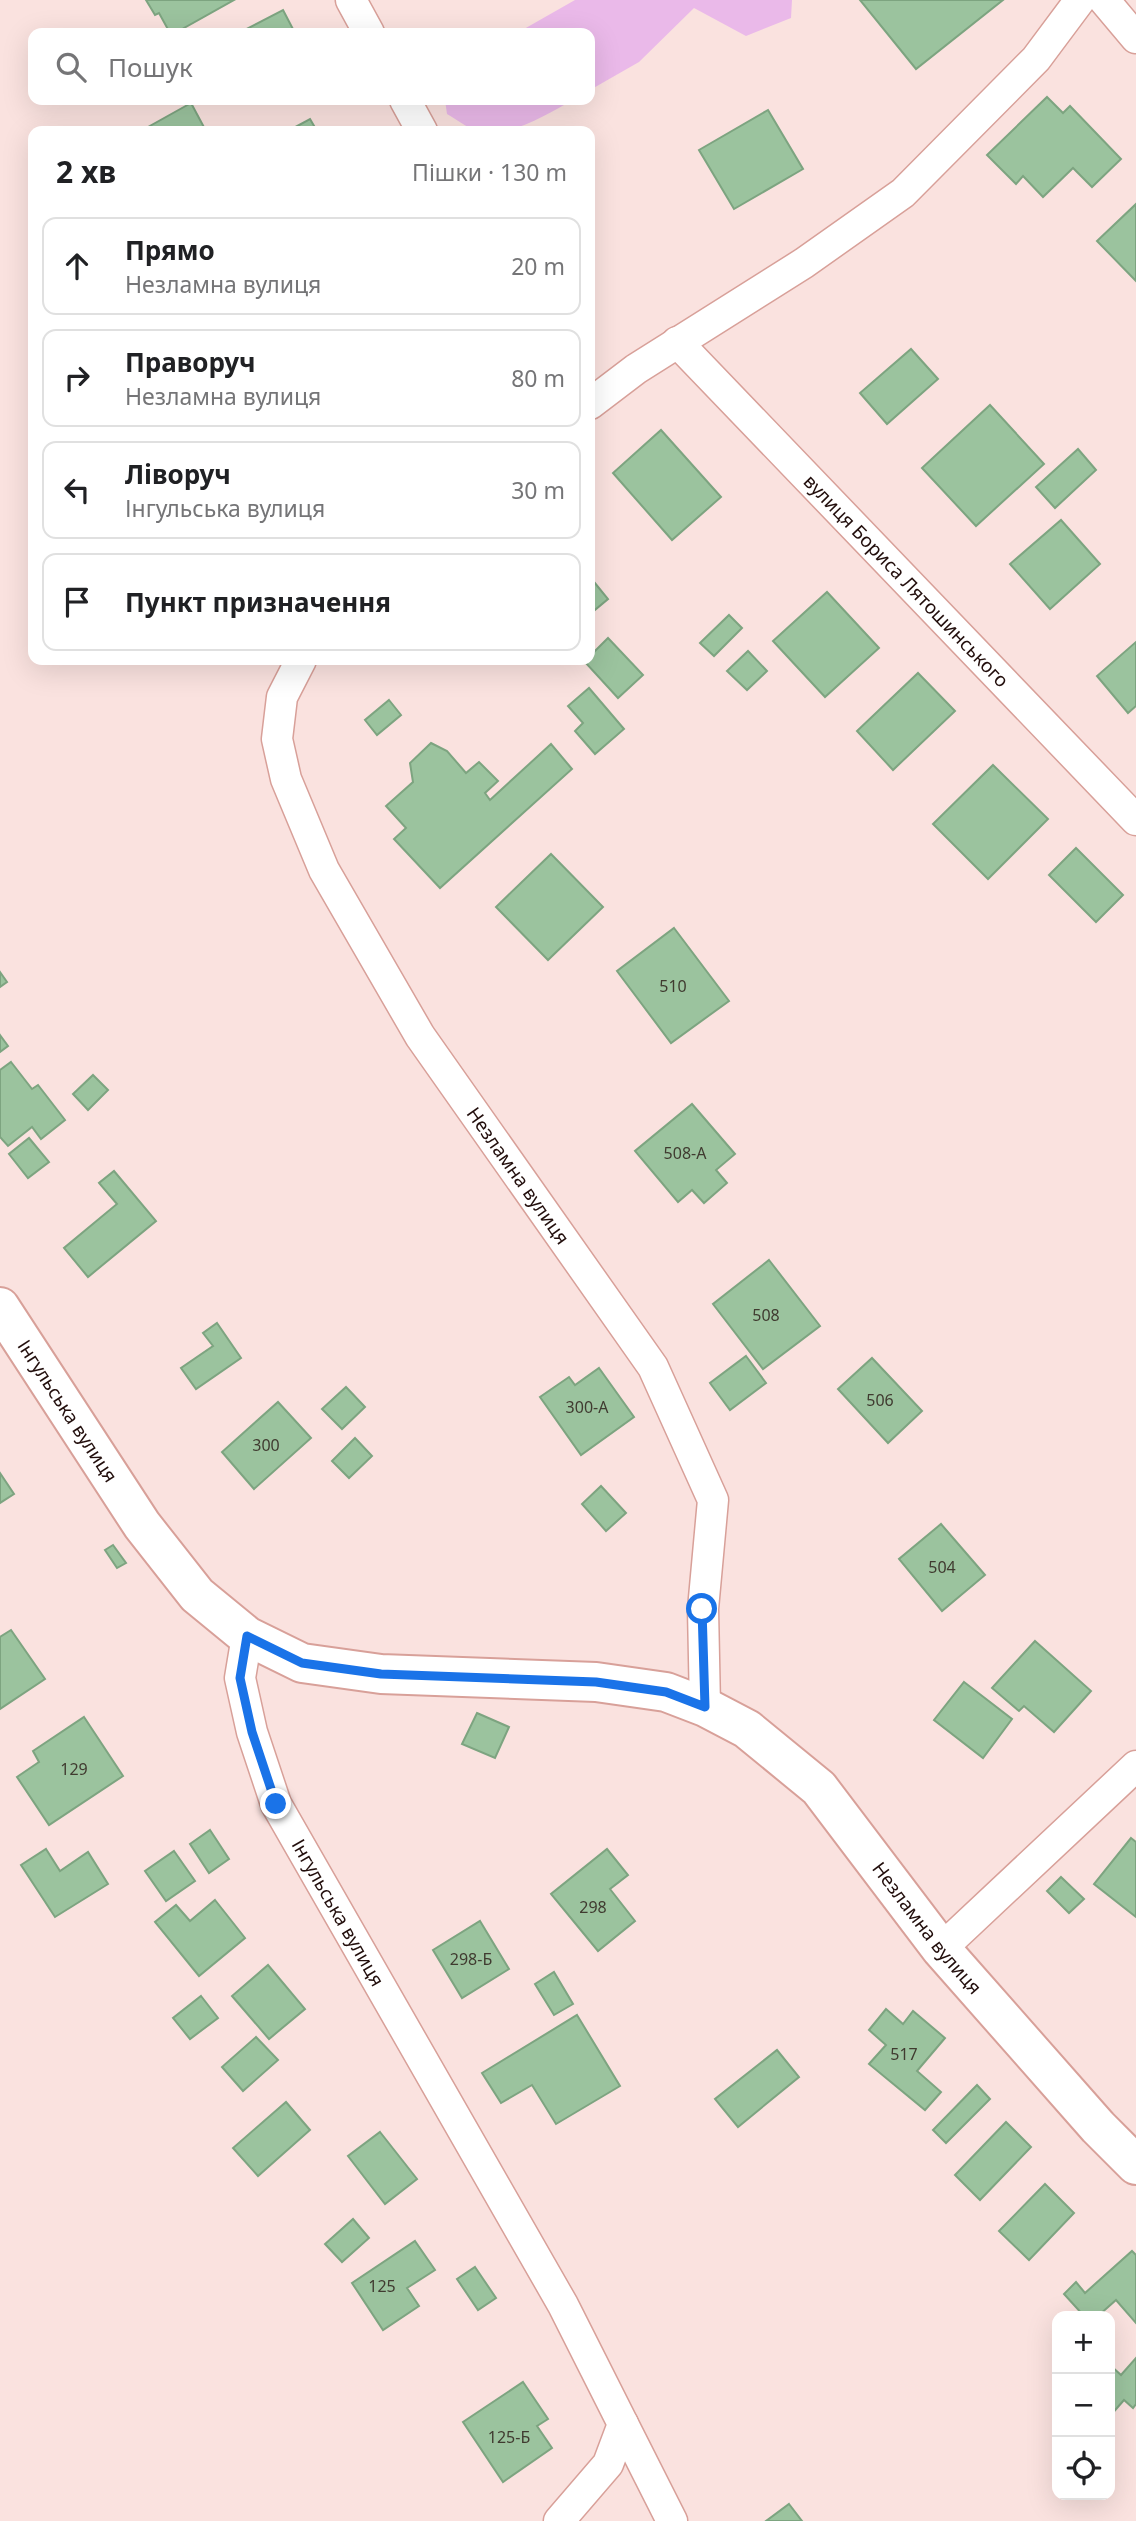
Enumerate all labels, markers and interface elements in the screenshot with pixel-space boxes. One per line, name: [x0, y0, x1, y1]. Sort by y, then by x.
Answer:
search box: [28, 28, 595, 105]
icon: search: [52, 48, 90, 86]
text: Пошук: [108, 49, 193, 85]
text: 2 хв: [56, 151, 116, 192]
text: Пішки · 130 m: [412, 156, 567, 188]
text: Прямо: [125, 232, 215, 268]
icon: ahead: [58, 247, 96, 285]
text: 20 m: [511, 250, 565, 282]
text: Незламна вулиця: [125, 268, 321, 300]
text: Праворуч: [125, 344, 256, 380]
icon: right: [58, 359, 96, 397]
text: 80 m: [511, 362, 565, 394]
text: Незламна вулиця: [125, 380, 321, 412]
text: Ліворуч: [125, 456, 231, 492]
street label: вулиця Бориса Лятошинського: [798, 469, 1015, 693]
icon: left: [58, 471, 96, 509]
text: 30 m: [511, 474, 565, 506]
text: Інгульська вулиця: [125, 492, 325, 524]
icon: arrive: [58, 583, 96, 621]
text: Пункт призначення: [125, 584, 391, 620]
house number: 510: [659, 975, 687, 997]
street label: Незламна вулиця: [461, 1102, 576, 1249]
house number: 508-А: [664, 1142, 707, 1164]
house number: 508: [752, 1304, 780, 1326]
street label: Інгульська вулиця: [12, 1334, 124, 1487]
house number: 506: [866, 1389, 894, 1411]
house number: 300-А: [566, 1396, 609, 1418]
house number: 300: [252, 1434, 280, 1456]
house number: 504: [928, 1556, 956, 1578]
route start: [686, 1593, 717, 1624]
house number: 129: [60, 1758, 88, 1780]
route end: [260, 1788, 291, 1819]
street label: Інгульська вулиця: [286, 1834, 391, 1991]
street label: Незламна вулиця: [867, 1857, 988, 2000]
house number: 298: [579, 1896, 607, 1918]
house number: 298-Б: [450, 1948, 492, 1970]
house number: 517: [890, 2043, 918, 2065]
house number: 125: [368, 2275, 396, 2297]
map controls: [1052, 2311, 1115, 2500]
button: +: [1052, 2311, 1115, 2374]
button: −: [1052, 2374, 1115, 2437]
house number: 125-Б: [488, 2426, 530, 2448]
button: locate: [1052, 2437, 1115, 2500]

